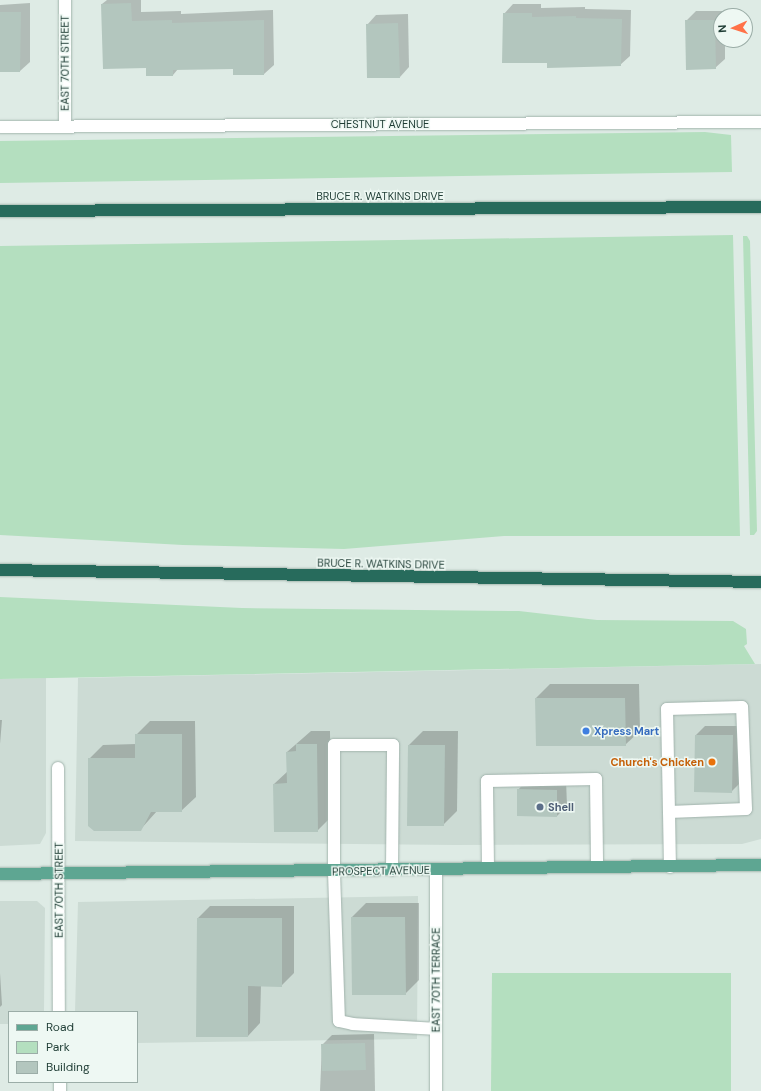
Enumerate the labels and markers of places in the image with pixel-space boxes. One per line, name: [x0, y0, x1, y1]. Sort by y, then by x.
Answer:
place label: Xpress Mart: [594, 724, 659, 738]
marker: Xpress Mart: [581, 726, 591, 736]
place label: Church's Chicken: [610, 755, 704, 769]
marker: Church's Chicken: [707, 757, 717, 767]
place label: Shell: [548, 800, 574, 814]
marker: Shell: [535, 802, 545, 812]

